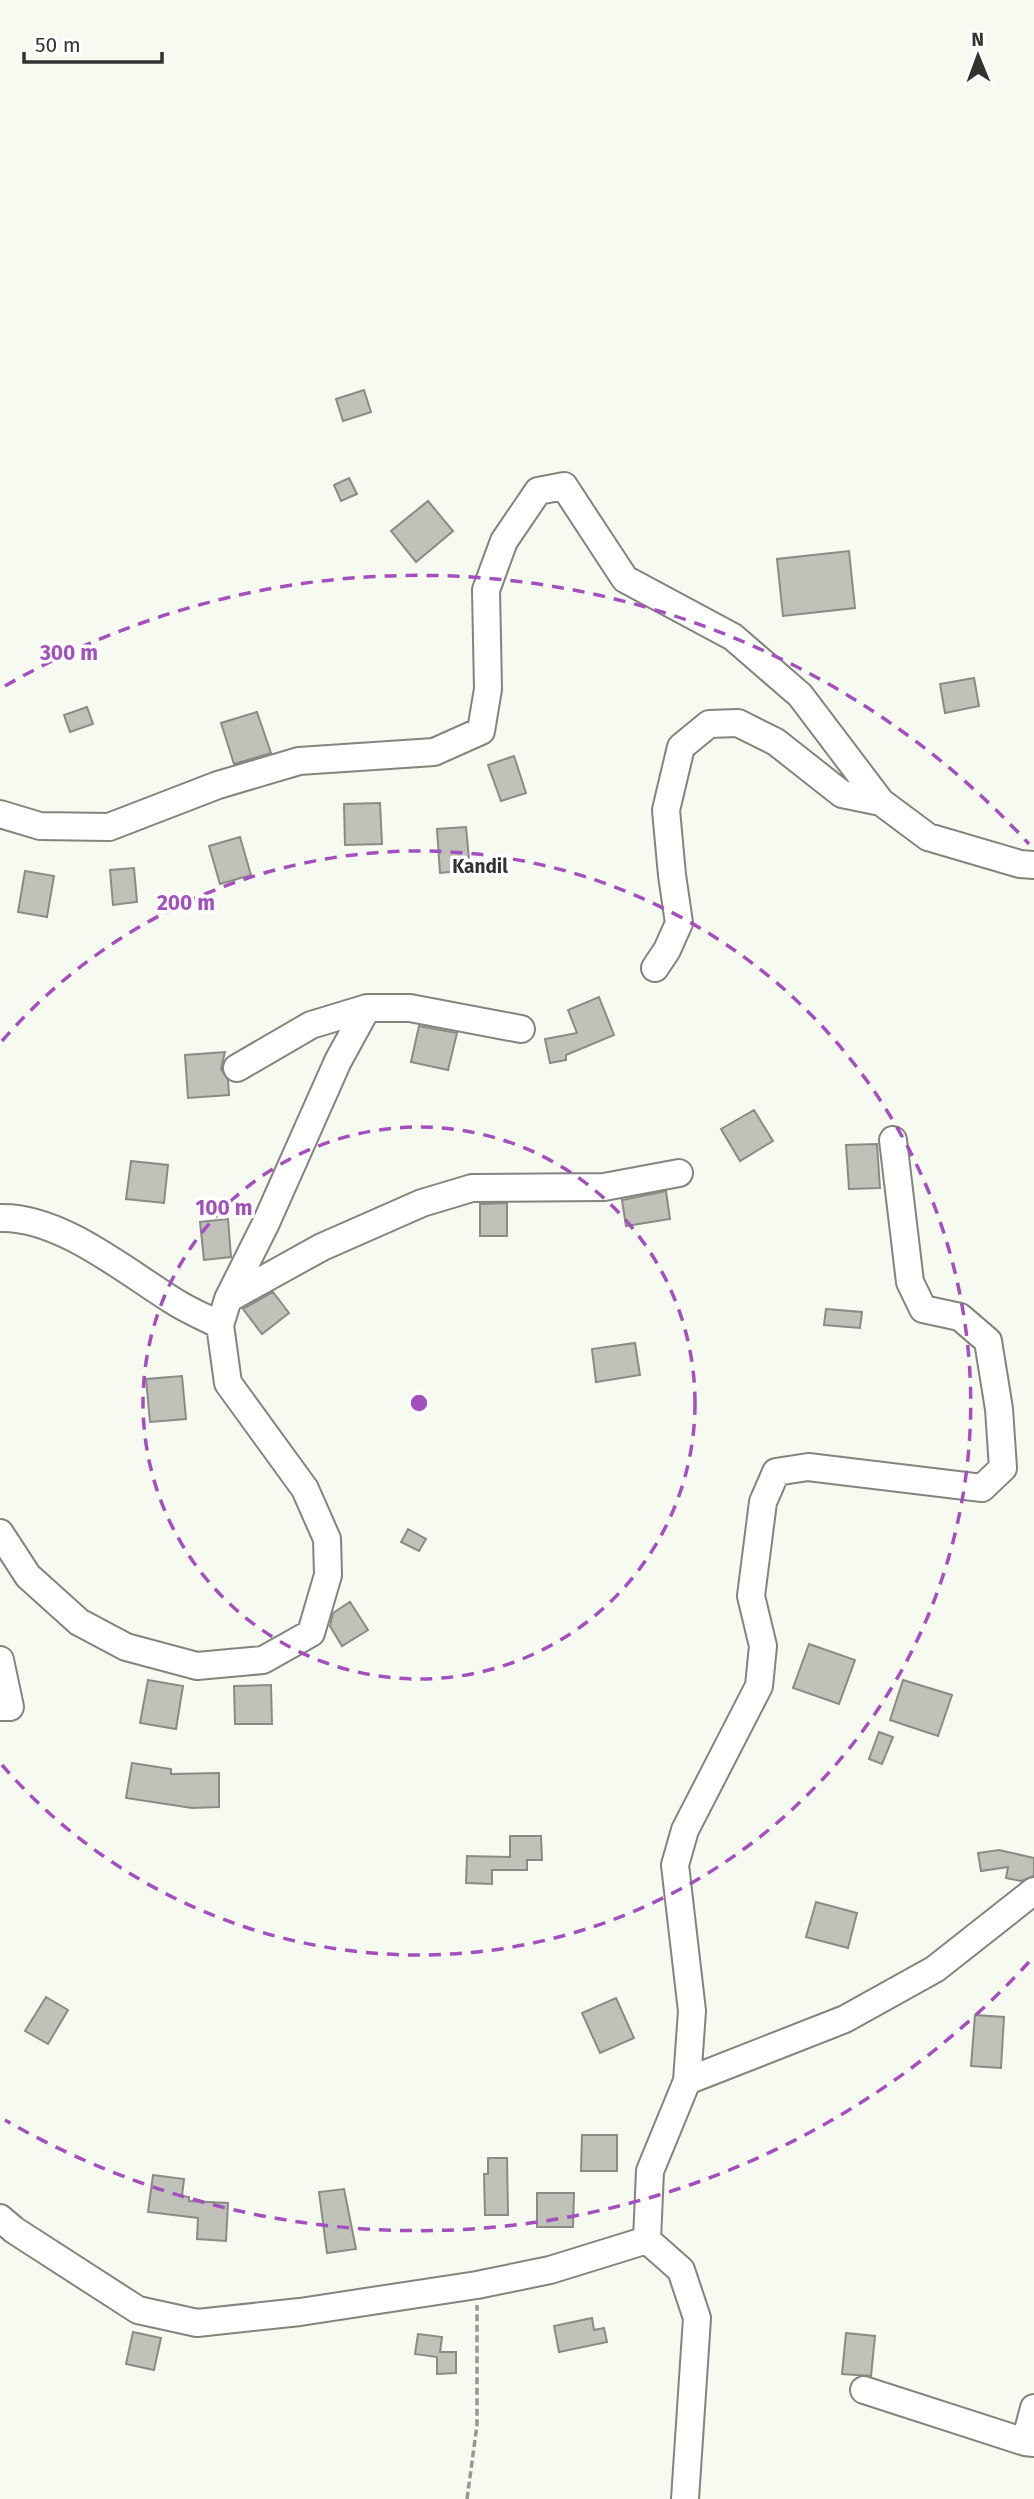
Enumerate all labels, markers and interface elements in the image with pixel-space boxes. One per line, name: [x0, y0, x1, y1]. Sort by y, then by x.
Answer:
scale bar: [24, 21, 163, 65]
north arrow: [943, 21, 1013, 91]
text: N: [971, 28, 984, 51]
text: 50 m: [35, 32, 81, 58]
text: 300 m: [39, 640, 98, 666]
district label: Kandil: [452, 855, 508, 878]
text: 200 m: [157, 890, 215, 916]
text: 100 m: [195, 1195, 253, 1221]
centre of rings: [407, 1391, 431, 1415]

